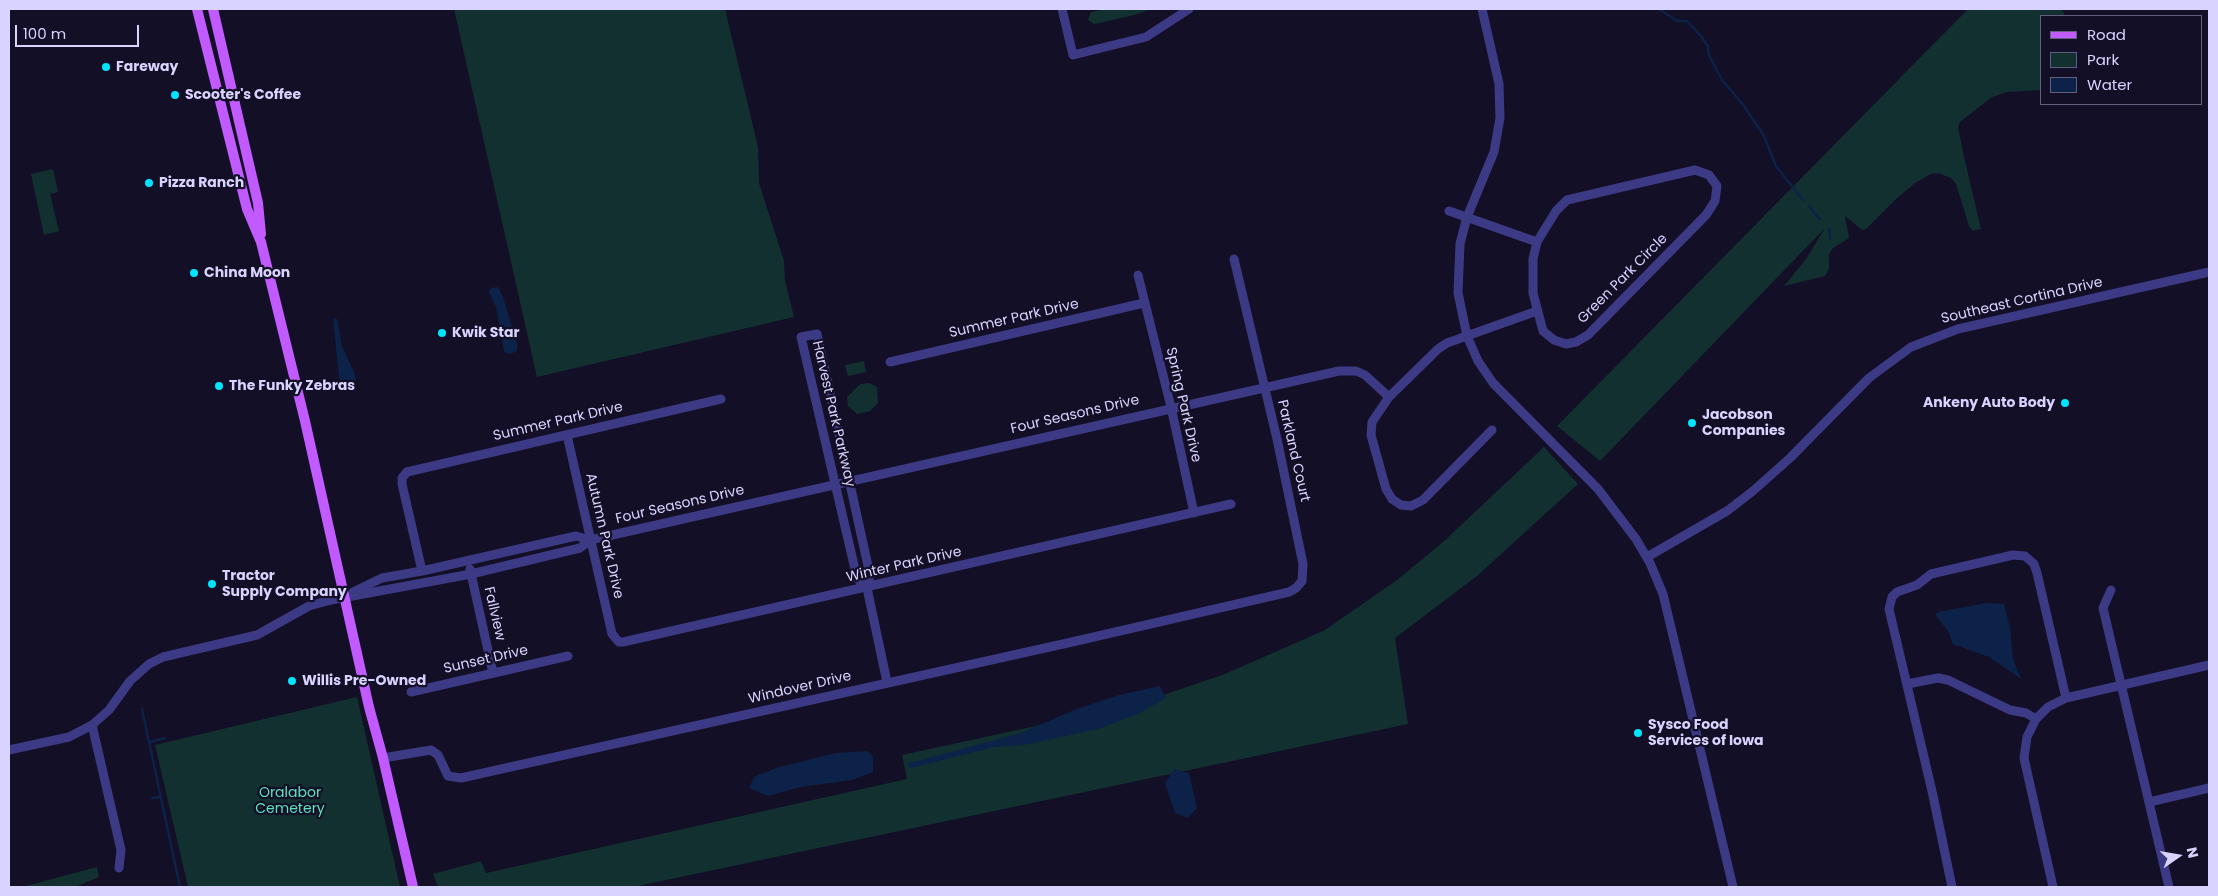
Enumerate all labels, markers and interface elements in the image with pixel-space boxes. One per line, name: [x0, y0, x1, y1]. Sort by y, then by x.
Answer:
scale bar: [18, 15, 141, 47]
legend: [2040, 15, 2203, 105]
text: 100 m: [23, 23, 66, 44]
text: Road: [2087, 24, 2126, 45]
text: Park: [2087, 49, 2119, 70]
place label: Fareway: [116, 59, 178, 75]
marker: Fareway: [100, 61, 112, 73]
text: Water: [2087, 74, 2132, 95]
place label: Scooter's Coffee: [185, 87, 301, 103]
marker: Scooter's Coffee: [169, 89, 181, 101]
place label: Pizza Ranch: [159, 175, 244, 191]
marker: Pizza Ranch: [143, 177, 155, 189]
street label: Green Park Circle: [1575, 231, 1671, 327]
place label: China Moon: [204, 265, 290, 281]
marker: China Moon: [188, 267, 200, 279]
street label: Southeast Cortina Drive: [1940, 274, 2104, 328]
street label: Summer Park Drive: [948, 296, 1080, 342]
place label: Kwik Star: [452, 325, 519, 341]
marker: Kwik Star: [436, 327, 448, 339]
street label: Harvest Park Parkway: [808, 339, 858, 489]
street label: Spring Park Drive: [1162, 346, 1204, 464]
place label: The Funky Zebras: [229, 378, 355, 394]
marker: The Funky Zebras: [213, 380, 225, 392]
street label: Four Seasons Drive: [1009, 392, 1141, 438]
place label: Ankeny Auto Body: [1923, 395, 2055, 411]
marker: Ankeny Auto Body: [2059, 397, 2071, 409]
street label: Parkland Court: [1273, 398, 1313, 504]
street label: Summer Park Drive: [492, 399, 624, 445]
place label: Jacobson Companies: [1702, 407, 1785, 440]
marker: Jacobson Companies: [1686, 417, 1698, 429]
street label: Autumn Park Drive: [581, 472, 627, 600]
street label: Four Seasons Drive: [614, 482, 746, 528]
street label: Winter Park Drive: [845, 544, 963, 586]
place label: Tractor Supply Company: [222, 568, 347, 600]
marker: Tractor Supply Company: [206, 578, 218, 590]
street label: Fallview: [480, 585, 508, 643]
street label: Sunset Drive: [442, 642, 530, 678]
street label: Windover Drive: [747, 668, 853, 708]
place label: Willis Pre-Owned: [302, 673, 426, 689]
marker: Willis Pre-Owned: [286, 675, 298, 687]
place label: Sysco Food Services of Iowa: [1648, 717, 1764, 750]
marker: Sysco Food Services of Iowa: [1632, 727, 1644, 739]
park label: Oralabor Cemetery: [255, 785, 325, 818]
north arrow: [2153, 831, 2203, 881]
text: N: [2182, 845, 2204, 860]

